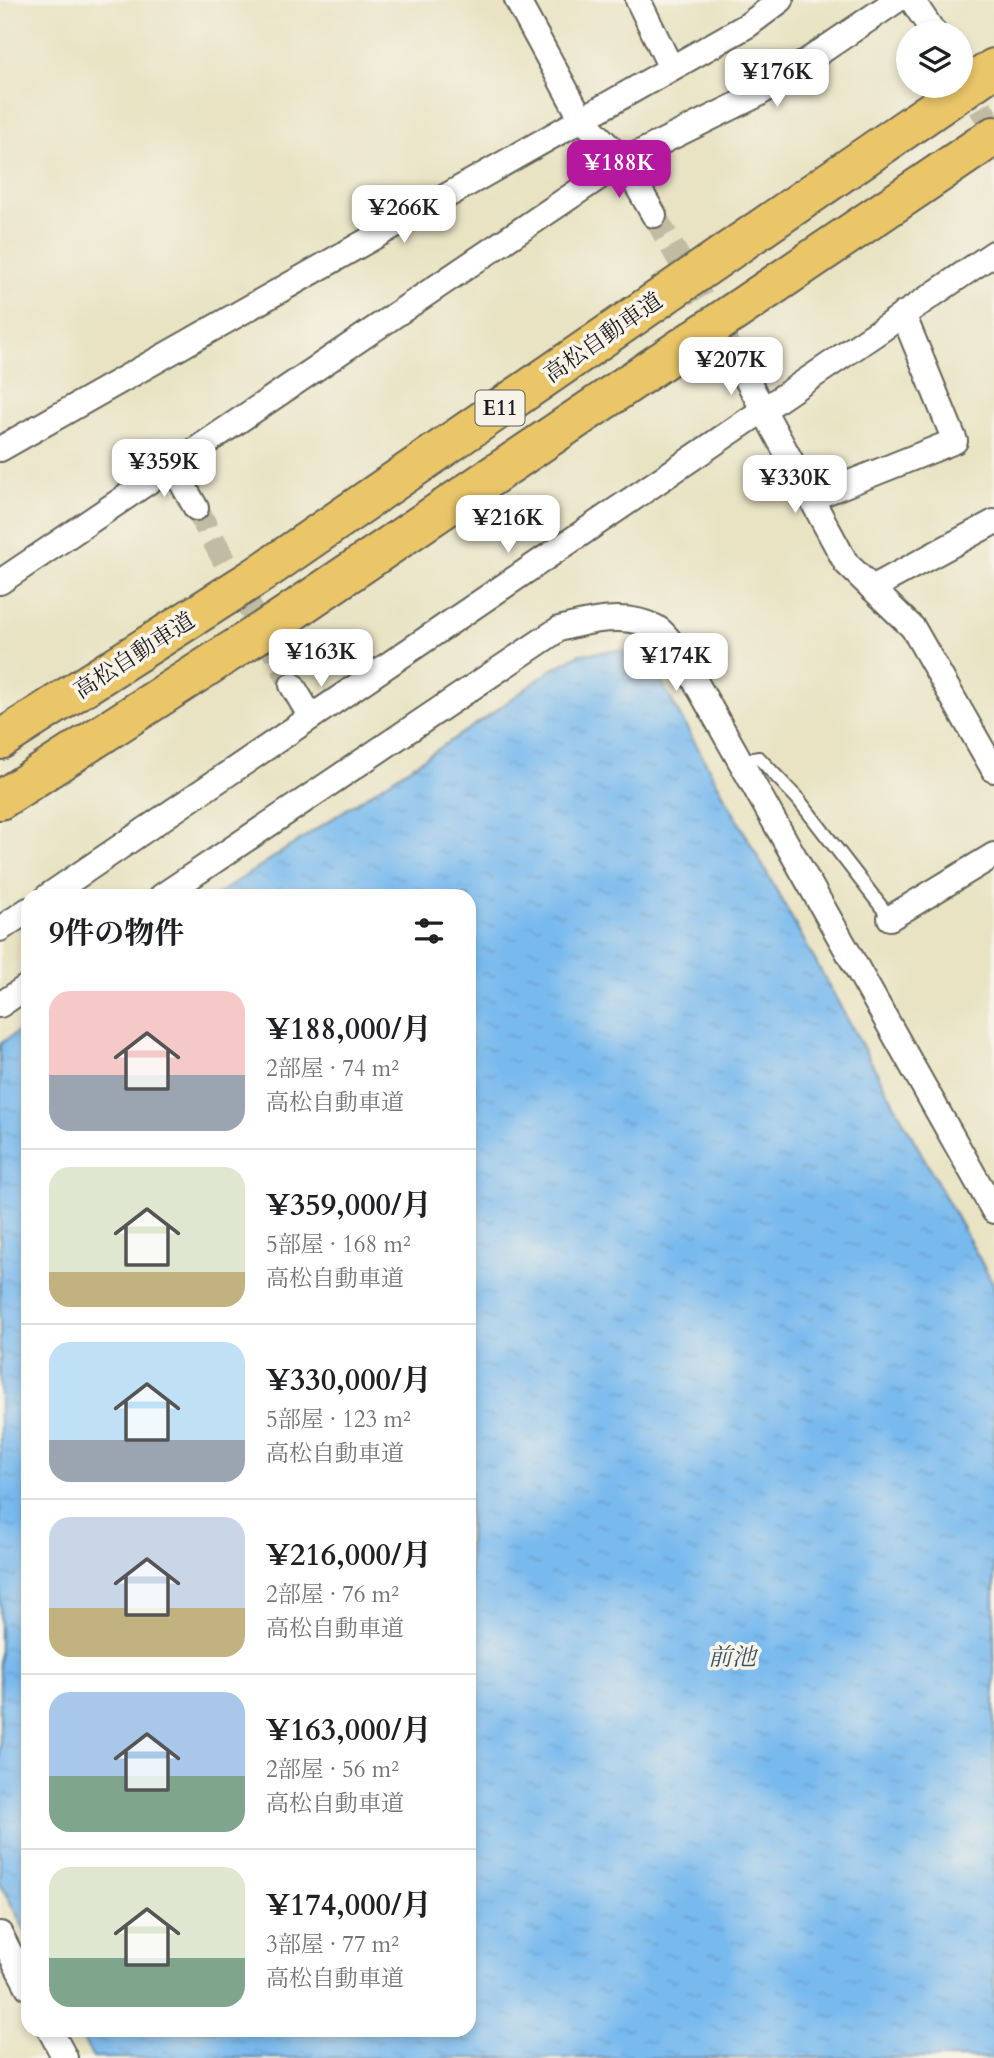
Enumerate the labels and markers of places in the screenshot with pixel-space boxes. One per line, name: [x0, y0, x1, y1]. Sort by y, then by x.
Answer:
pin: ¥176K: [728, 50, 826, 109]
pin: ¥188K: [570, 140, 668, 200]
pin: ¥266K: [355, 186, 453, 245]
pin: ¥207K: [682, 338, 780, 397]
pin: ¥359K: [115, 440, 213, 499]
pin: ¥330K: [746, 456, 844, 515]
pin: ¥216K: [459, 496, 557, 555]
pin: ¥163K: [272, 630, 370, 689]
pin: ¥174K: [627, 634, 725, 693]

